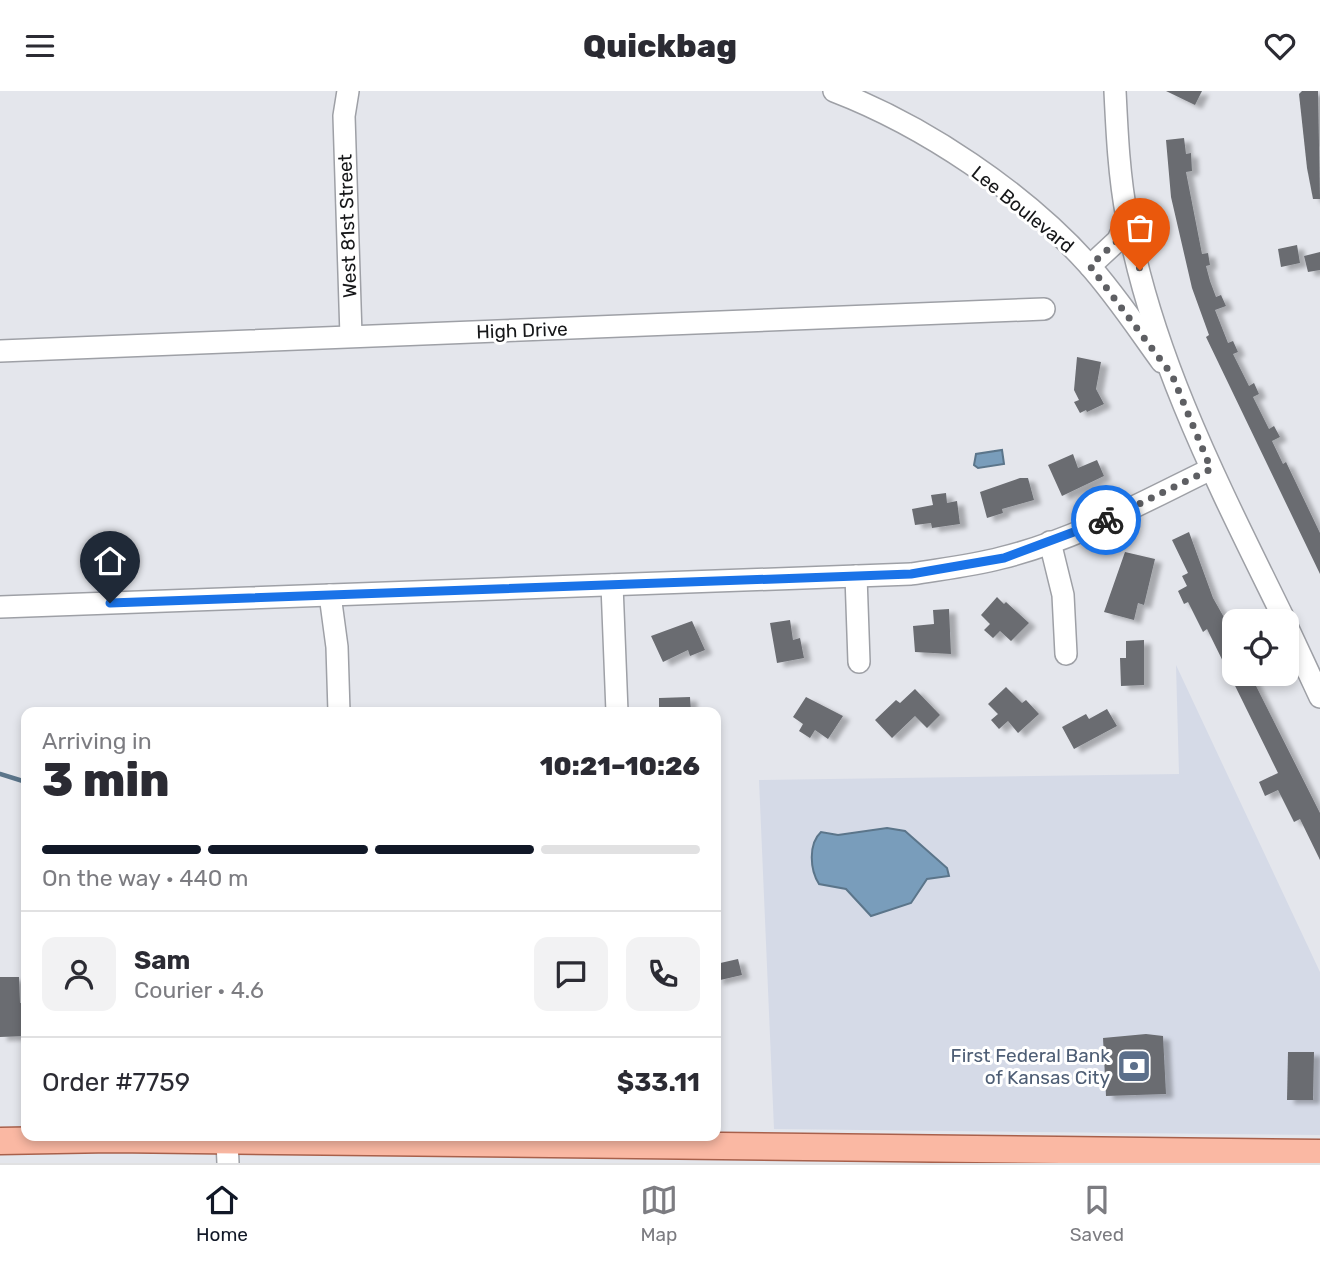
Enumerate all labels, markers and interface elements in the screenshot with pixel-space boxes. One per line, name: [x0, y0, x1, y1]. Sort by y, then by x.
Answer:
icon: menu: [21, 27, 59, 65]
text: Quickbag: [583, 27, 737, 65]
icon: heart: [1261, 27, 1299, 65]
street label: West 81st Street: [333, 153, 362, 298]
street label: Lee Boulevard: [967, 161, 1079, 258]
pin: [1110, 198, 1170, 270]
icon: bag: [1121, 209, 1159, 247]
street label: High Drive: [476, 317, 568, 344]
courier: [1071, 485, 1141, 555]
icon: bike: [1087, 501, 1125, 539]
pin: [80, 531, 140, 603]
icon: home: [91, 542, 129, 580]
map controls: [1222, 609, 1299, 686]
button: locate: [1222, 609, 1299, 686]
text: Arriving in: [42, 727, 152, 755]
text: 10:21–10:26: [540, 751, 700, 782]
text: 3 min: [42, 753, 170, 808]
text: On the way · 440 m: [42, 864, 248, 892]
button: person: [42, 937, 116, 1011]
button: chat: [534, 937, 608, 1011]
button: phone: [626, 937, 700, 1011]
text: Sam: [134, 945, 190, 976]
text: Courier · 4.6: [134, 976, 264, 1004]
place label: First Federal Bank of Kansas City: [951, 1044, 1110, 1089]
bank icon: First Federal Bank of Kansas City: [1115, 1047, 1153, 1085]
text: Order #7759: [42, 1067, 190, 1098]
text: $33.11: [617, 1067, 700, 1098]
tab: Home: [196, 1181, 248, 1246]
tab: Map: [640, 1181, 678, 1246]
tab: Saved: [1070, 1181, 1124, 1246]

